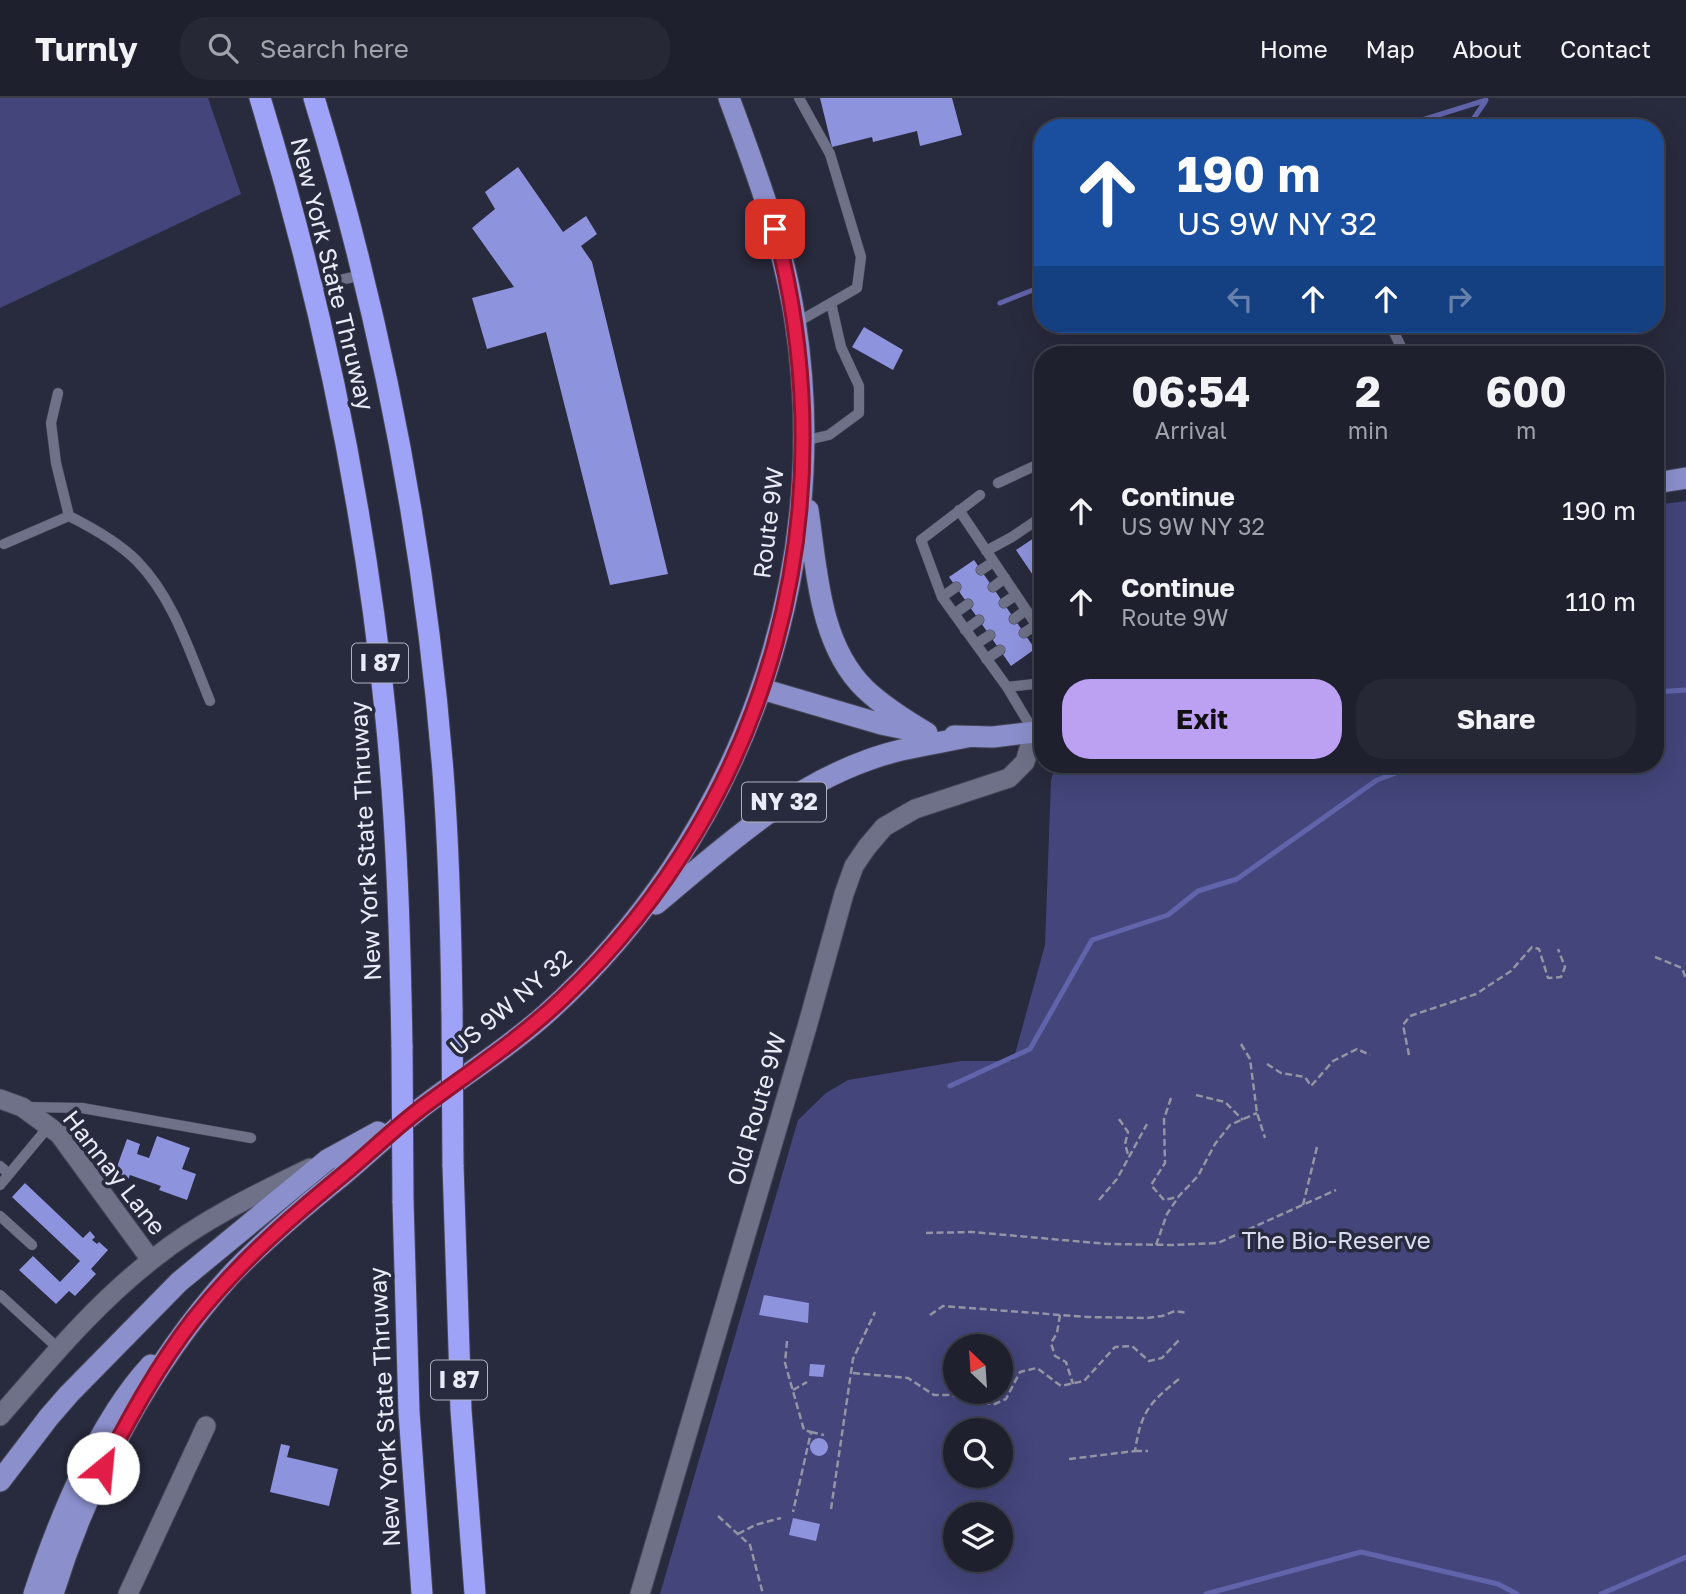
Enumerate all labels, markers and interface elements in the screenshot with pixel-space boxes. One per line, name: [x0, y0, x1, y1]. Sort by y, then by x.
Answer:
search box: [180, 17, 670, 80]
text: Turnly: [35, 29, 138, 68]
icon: search: [204, 29, 242, 67]
text: Search here: [260, 33, 409, 64]
text: Home: [1260, 34, 1328, 63]
text: Map: [1366, 34, 1415, 63]
text: About: [1453, 34, 1522, 63]
text: Contact: [1560, 34, 1651, 63]
street label: New York State Thruway: [285, 134, 381, 413]
text: 190 m: [1177, 144, 1320, 203]
icon: ahead: [1062, 147, 1153, 238]
pin: [745, 199, 805, 259]
text: US 9W NY 32: [1177, 204, 1377, 242]
icon: arrive: [756, 210, 794, 248]
icon: left: [1221, 280, 1259, 318]
icon: ahead: [1294, 280, 1332, 318]
icon: ahead: [1367, 280, 1405, 318]
icon: right: [1440, 280, 1478, 318]
text: 06:54: [1131, 366, 1250, 416]
text: 2: [1355, 366, 1381, 416]
text: 600: [1486, 366, 1567, 416]
text: Arrival: [1155, 416, 1227, 444]
text: min: [1348, 416, 1388, 444]
text: m: [1516, 416, 1536, 444]
street label: Route 9W: [746, 465, 789, 580]
text: Continue: [1121, 481, 1235, 512]
icon: ahead: [1062, 492, 1100, 530]
text: 190 m: [1562, 495, 1636, 526]
text: US 9W NY 32: [1121, 512, 1265, 540]
text: Continue: [1121, 572, 1235, 603]
icon: ahead: [1062, 583, 1100, 621]
text: 110 m: [1565, 586, 1636, 617]
text: Route 9W: [1121, 603, 1228, 631]
road number: I 87: [352, 643, 408, 682]
button: Exit: [1062, 679, 1342, 759]
button: Share: [1356, 679, 1636, 759]
street label: New York State Thruway: [343, 700, 386, 982]
road number: NY 32: [742, 782, 826, 822]
street label: US 9W NY 32: [443, 943, 577, 1061]
street label: Old Route 9W: [720, 1029, 791, 1189]
street label: Hannay Lane: [58, 1104, 173, 1240]
park label: The Bio-Reserve: [1241, 1225, 1431, 1254]
street label: New York State Thruway: [362, 1266, 405, 1548]
north arrow: [943, 1334, 1013, 1404]
map controls: [943, 1334, 1013, 1572]
road number: I 87: [431, 1360, 487, 1400]
button: search: [943, 1418, 1013, 1488]
position arrow: [66, 1431, 140, 1505]
button: layers: [943, 1502, 1013, 1572]

